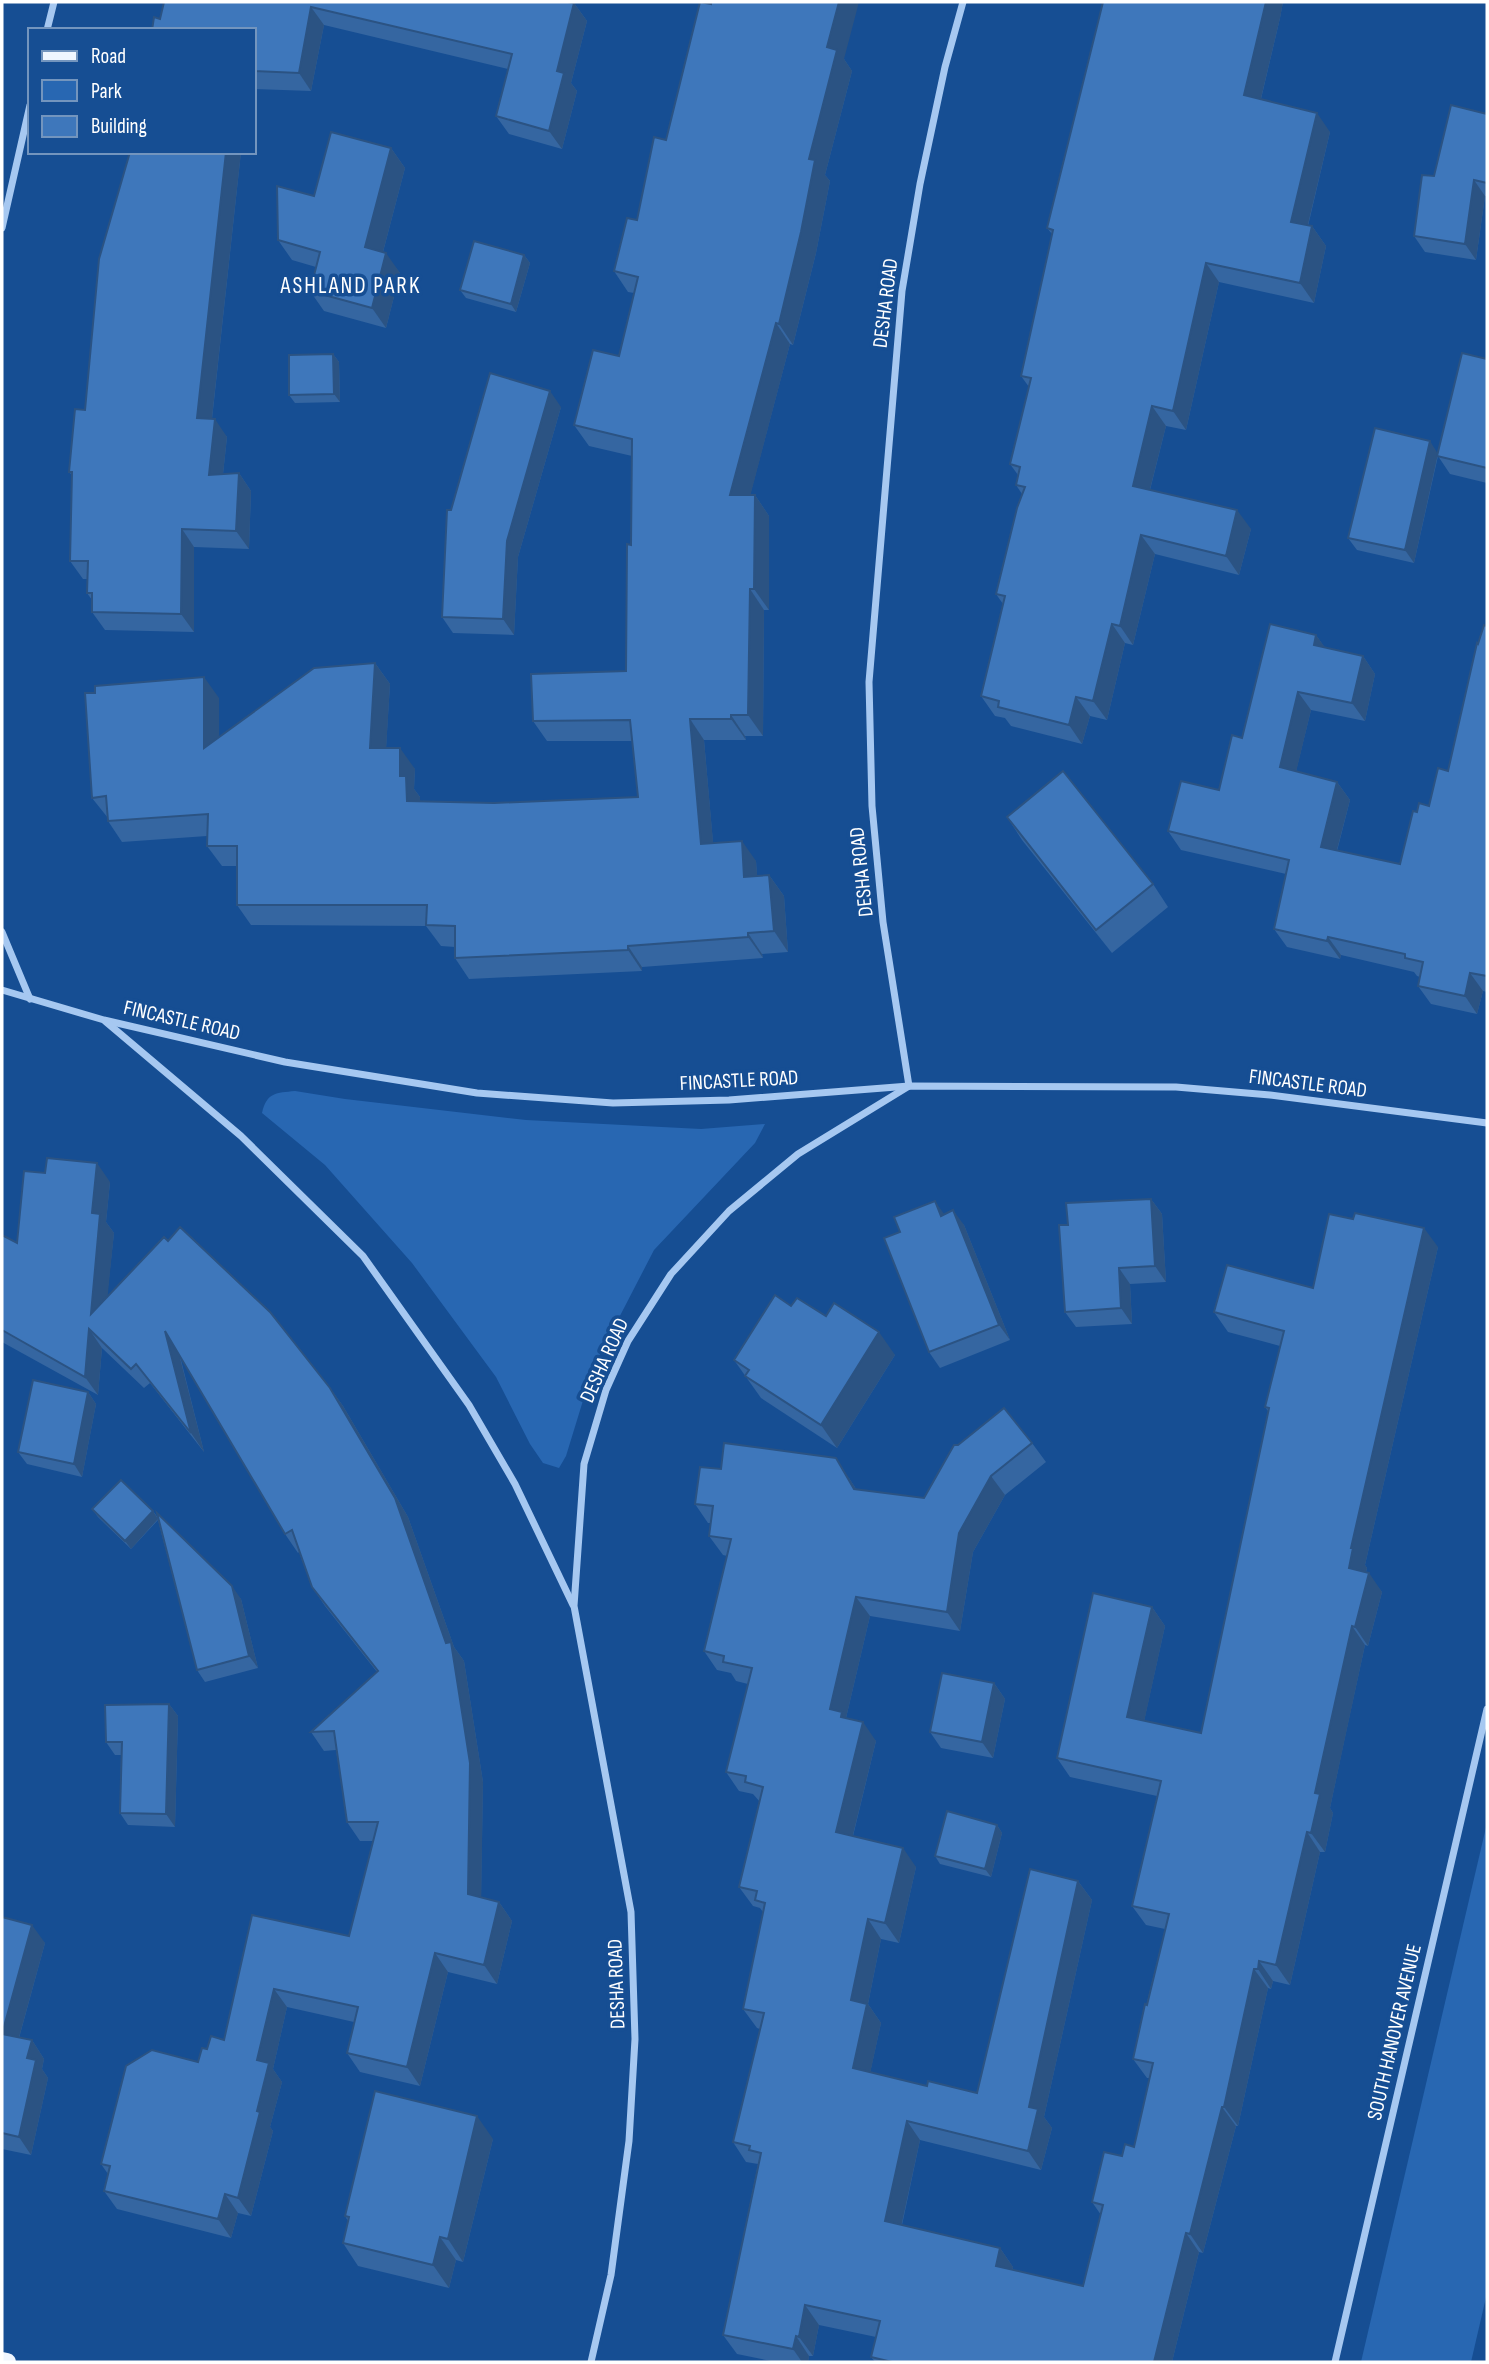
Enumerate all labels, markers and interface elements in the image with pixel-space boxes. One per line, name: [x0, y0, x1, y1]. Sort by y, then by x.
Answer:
legend: [28, 28, 256, 154]
text: Road: [91, 44, 126, 69]
text: Park: [91, 79, 122, 104]
text: Building: [91, 114, 147, 139]
street label: DESHA ROAD: [868, 257, 903, 349]
district label: ASHLAND PARK: [280, 272, 421, 300]
street label: DESHA ROAD: [844, 826, 879, 918]
street label: FINCASTLE ROAD: [121, 995, 243, 1046]
street label: FINCASTLE ROAD: [1248, 1064, 1368, 1103]
street label: FINCASTLE ROAD: [679, 1065, 799, 1096]
street label: DESHA ROAD: [575, 1314, 634, 1406]
street label: DESHA ROAD: [602, 1939, 631, 2029]
street label: SOUTH HANOVER AVENUE: [1362, 1942, 1427, 2123]

